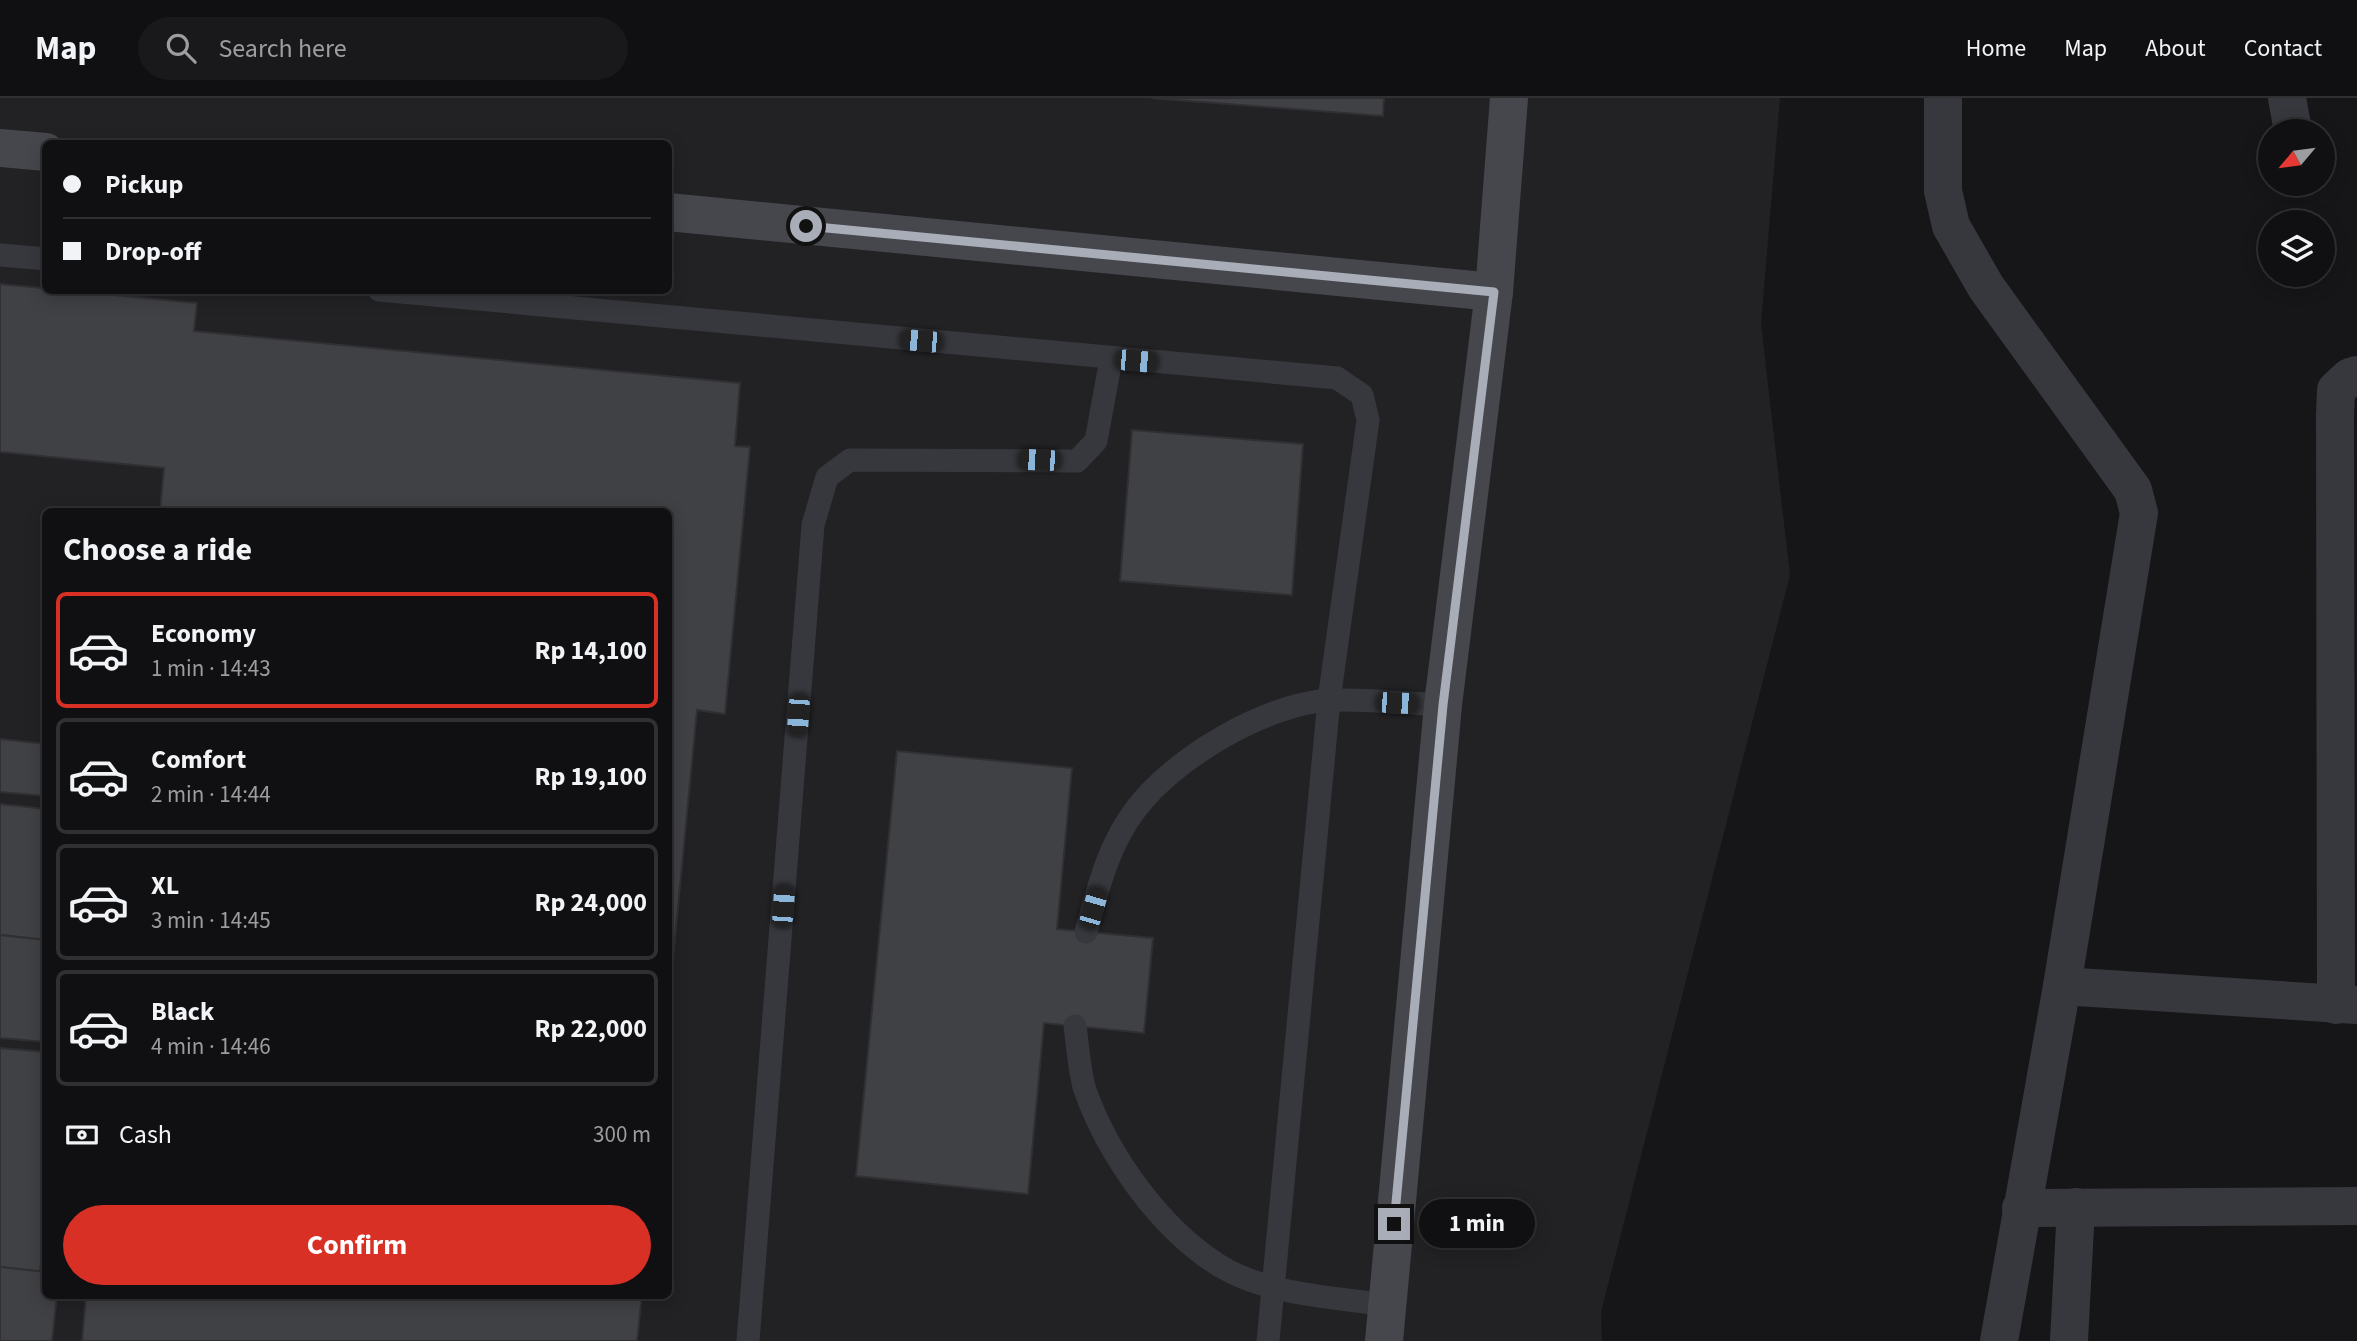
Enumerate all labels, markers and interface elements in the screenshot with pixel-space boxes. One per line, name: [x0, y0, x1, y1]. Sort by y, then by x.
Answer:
search box: [138, 17, 628, 80]
text: Map: [35, 25, 96, 72]
icon: search: [162, 29, 200, 67]
text: Search here: [218, 30, 347, 67]
text: Home: [1966, 31, 2026, 66]
text: Map: [2064, 31, 2107, 66]
text: About: [2145, 31, 2206, 66]
text: Contact: [2244, 31, 2322, 66]
north arrow: [2258, 119, 2334, 196]
map controls: [2258, 119, 2335, 287]
text: Pickup: [105, 166, 183, 203]
route start: [790, 210, 822, 242]
button: layers: [2258, 210, 2335, 287]
text: Drop-off: [105, 233, 201, 270]
car: [900, 329, 943, 353]
car: [1115, 349, 1158, 373]
car: [1018, 449, 1061, 471]
text: Choose a ride: [63, 527, 252, 573]
text: Economy: [151, 615, 256, 652]
icon: car: [67, 619, 130, 682]
text: Rp 14,100: [535, 632, 647, 669]
text: 1 min · 14:43: [151, 652, 271, 685]
car: [1376, 692, 1419, 714]
car: [787, 693, 810, 737]
text: Comfort: [151, 741, 246, 778]
icon: car: [67, 745, 130, 808]
text: Rp 19,100: [535, 758, 647, 795]
text: 2 min · 14:44: [151, 778, 271, 811]
text: XL: [151, 867, 179, 904]
icon: car: [67, 871, 130, 934]
text: Rp 24,000: [535, 884, 647, 921]
car: [772, 884, 795, 928]
car: [1078, 885, 1109, 931]
text: 3 min · 14:45: [151, 904, 271, 937]
text: Black: [151, 993, 214, 1030]
icon: car: [67, 997, 130, 1060]
text: Rp 22,000: [535, 1010, 647, 1047]
text: 4 min · 14:46: [151, 1030, 271, 1063]
icon: cash: [63, 1116, 101, 1154]
text: Cash: [119, 1116, 172, 1153]
text: 300 m: [593, 1118, 651, 1151]
callout: 1 min: [1418, 1200, 1534, 1248]
button: Confirm: [63, 1205, 651, 1285]
text: 1 min: [1449, 1207, 1505, 1240]
route end: [1378, 1208, 1410, 1240]

